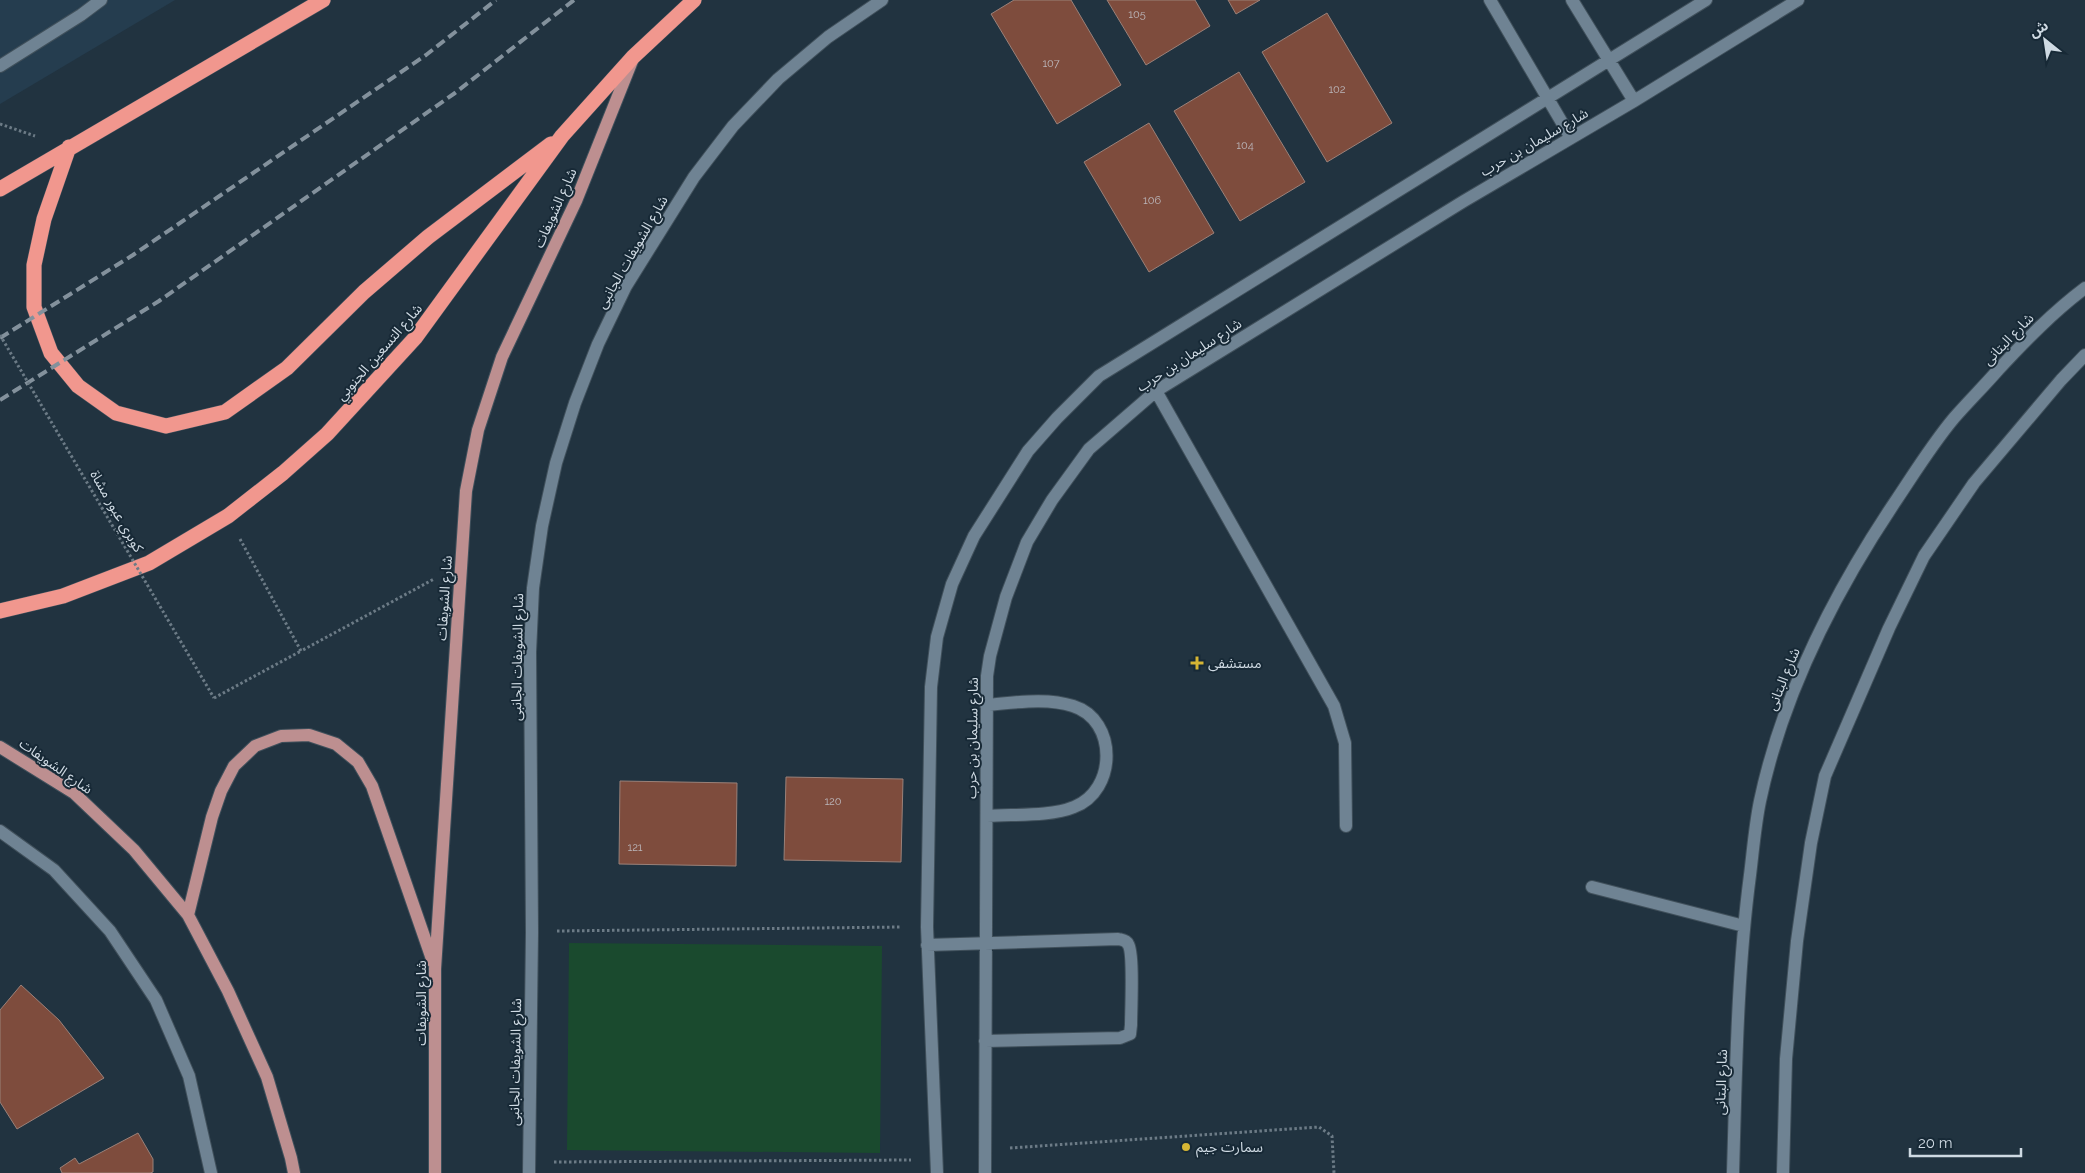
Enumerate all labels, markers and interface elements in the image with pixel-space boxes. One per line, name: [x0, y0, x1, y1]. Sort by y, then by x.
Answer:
house number: 105: [1128, 8, 1146, 21]
north arrow: [2020, 15, 2070, 65]
text: ش: [2026, 17, 2051, 40]
house number: 107: [1042, 57, 1060, 70]
house number: 102: [1328, 83, 1346, 96]
street label: شارع سليمان بن حرب: [1477, 105, 1592, 182]
house number: 104: [1236, 139, 1254, 152]
street label: شارع الشويفات: [530, 166, 582, 251]
street label: شارع الشويفات الجانبى: [593, 193, 673, 313]
house number: 106: [1143, 194, 1161, 207]
street label: شارع التسعين الجنوبي: [333, 300, 428, 406]
street label: شارع البتانى: [1979, 310, 2039, 370]
street label: شارع سليمان بن حرب: [1134, 315, 1246, 397]
street label: كوبري عبور مشاة: [84, 467, 147, 557]
street label: شارع الشويفات: [433, 555, 458, 641]
street label: شارع الشويفات الجانبى: [508, 593, 529, 721]
street label: شارع البتانى: [1763, 645, 1806, 714]
place label: مستشفى: [1208, 655, 1262, 672]
marker: مستشفى: [1190, 656, 1204, 670]
street label: شارع سليمان بن حرب: [963, 677, 984, 799]
street label: شارع الشويفات: [15, 735, 96, 800]
house number: 120: [824, 795, 842, 808]
house number: 121: [627, 841, 643, 854]
street label: شارع الشويفات: [413, 960, 432, 1046]
street label: شارع الشويفات الجانبى: [506, 998, 527, 1126]
street label: شارع البتانى: [1712, 1049, 1733, 1115]
scale bar: [1910, 1126, 2021, 1158]
text: 20 m: [1918, 1134, 1953, 1152]
place label: سمارت جيم: [1196, 1139, 1263, 1158]
marker: سمارت جيم: [1180, 1141, 1192, 1153]

